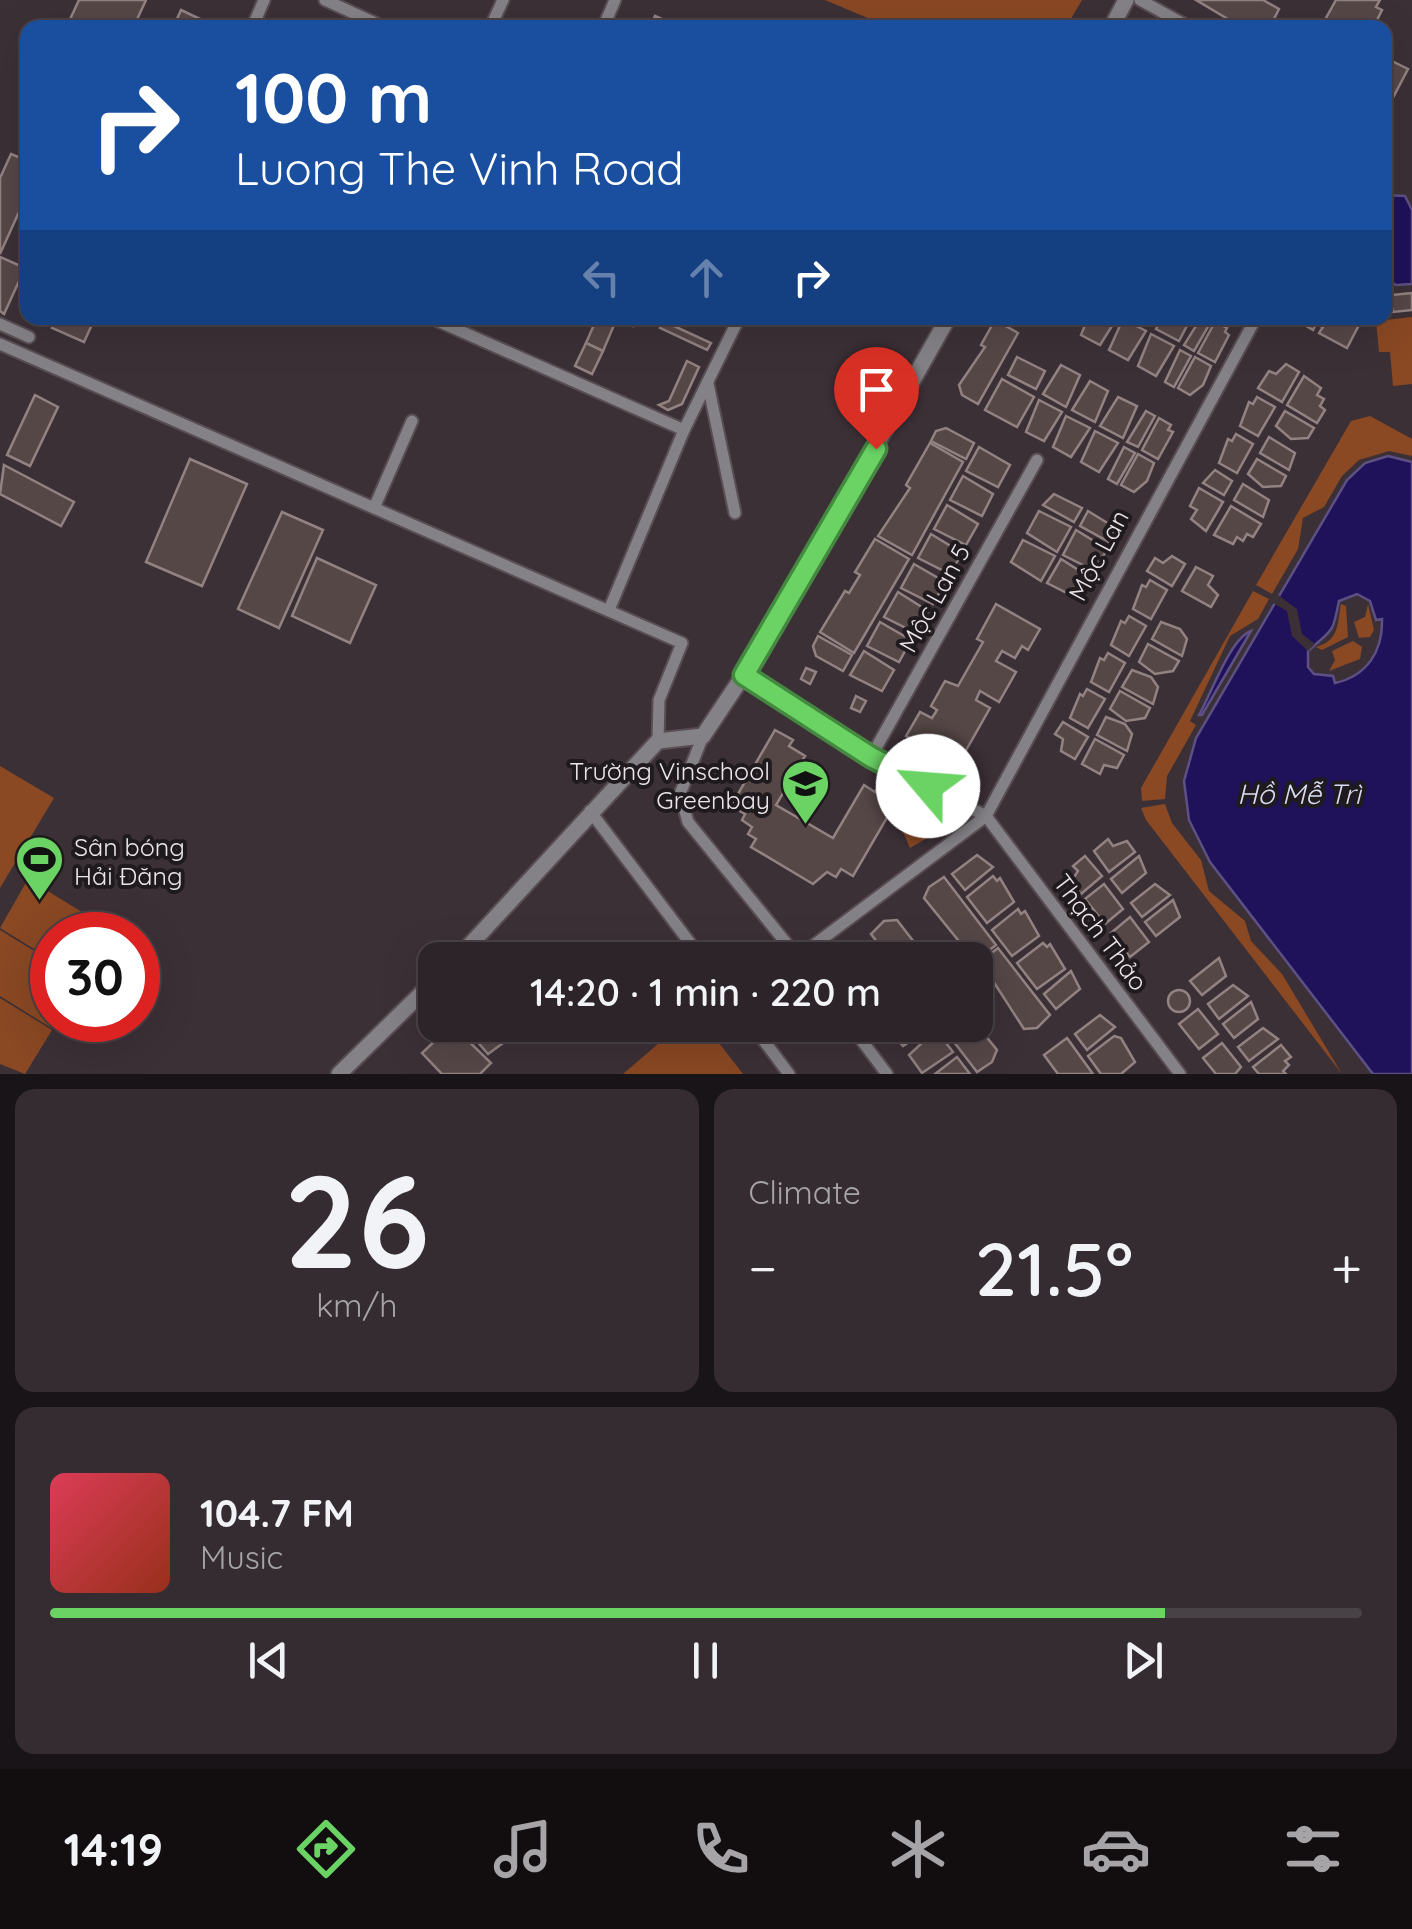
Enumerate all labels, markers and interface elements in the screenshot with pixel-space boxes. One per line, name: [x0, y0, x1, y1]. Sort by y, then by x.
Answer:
text: 100 m: [235, 53, 432, 141]
icon: right: [70, 60, 200, 190]
text: Luong The Vinh Road: [235, 140, 684, 196]
icon: left: [574, 250, 629, 305]
icon: ahead: [679, 250, 734, 305]
icon: right: [784, 250, 839, 305]
pin: [834, 347, 919, 450]
icon: arrive: [849, 362, 904, 417]
street label: Mộc Lan: [1061, 504, 1135, 606]
street label: Mộc Lan 5: [892, 538, 976, 658]
position arrow: [876, 734, 980, 838]
place label: Trường Vinschool Greenbay: [569, 755, 770, 815]
school or university icon: Trường Vinschool Greenbay: [779, 758, 831, 826]
water label: Hồ Mễ Trì: [1237, 776, 1363, 811]
place label: Sân bóng Hải Đăng: [74, 831, 185, 891]
sports icon: Sân bóng Hải Đăng: [13, 834, 65, 902]
street label: Thạch Thảo: [1047, 868, 1155, 996]
speed limit sign: 30: [30, 912, 160, 1042]
text: 14:20 · 1 min · 220 m: [530, 968, 881, 1016]
text: 26: [284, 1138, 430, 1301]
text: Climate: [749, 1172, 861, 1212]
text: 21.5°: [975, 1221, 1133, 1315]
text: −: [749, 1233, 777, 1302]
text: +: [1331, 1233, 1362, 1302]
text: km/h: [316, 1285, 397, 1325]
text: 104.7 FM: [200, 1489, 354, 1537]
text: Music: [200, 1537, 283, 1577]
icon: previous: [241, 1633, 296, 1688]
icon: pause: [678, 1633, 733, 1688]
icon: next: [1116, 1633, 1171, 1688]
icon: directions: [291, 1814, 361, 1884]
icon: music: [488, 1814, 558, 1884]
icon: phone: [686, 1814, 756, 1884]
icon: climate: [883, 1814, 953, 1884]
icon: car: [1081, 1814, 1151, 1884]
icon: filters: [1278, 1814, 1348, 1884]
text: 14:19: [64, 1821, 163, 1877]

